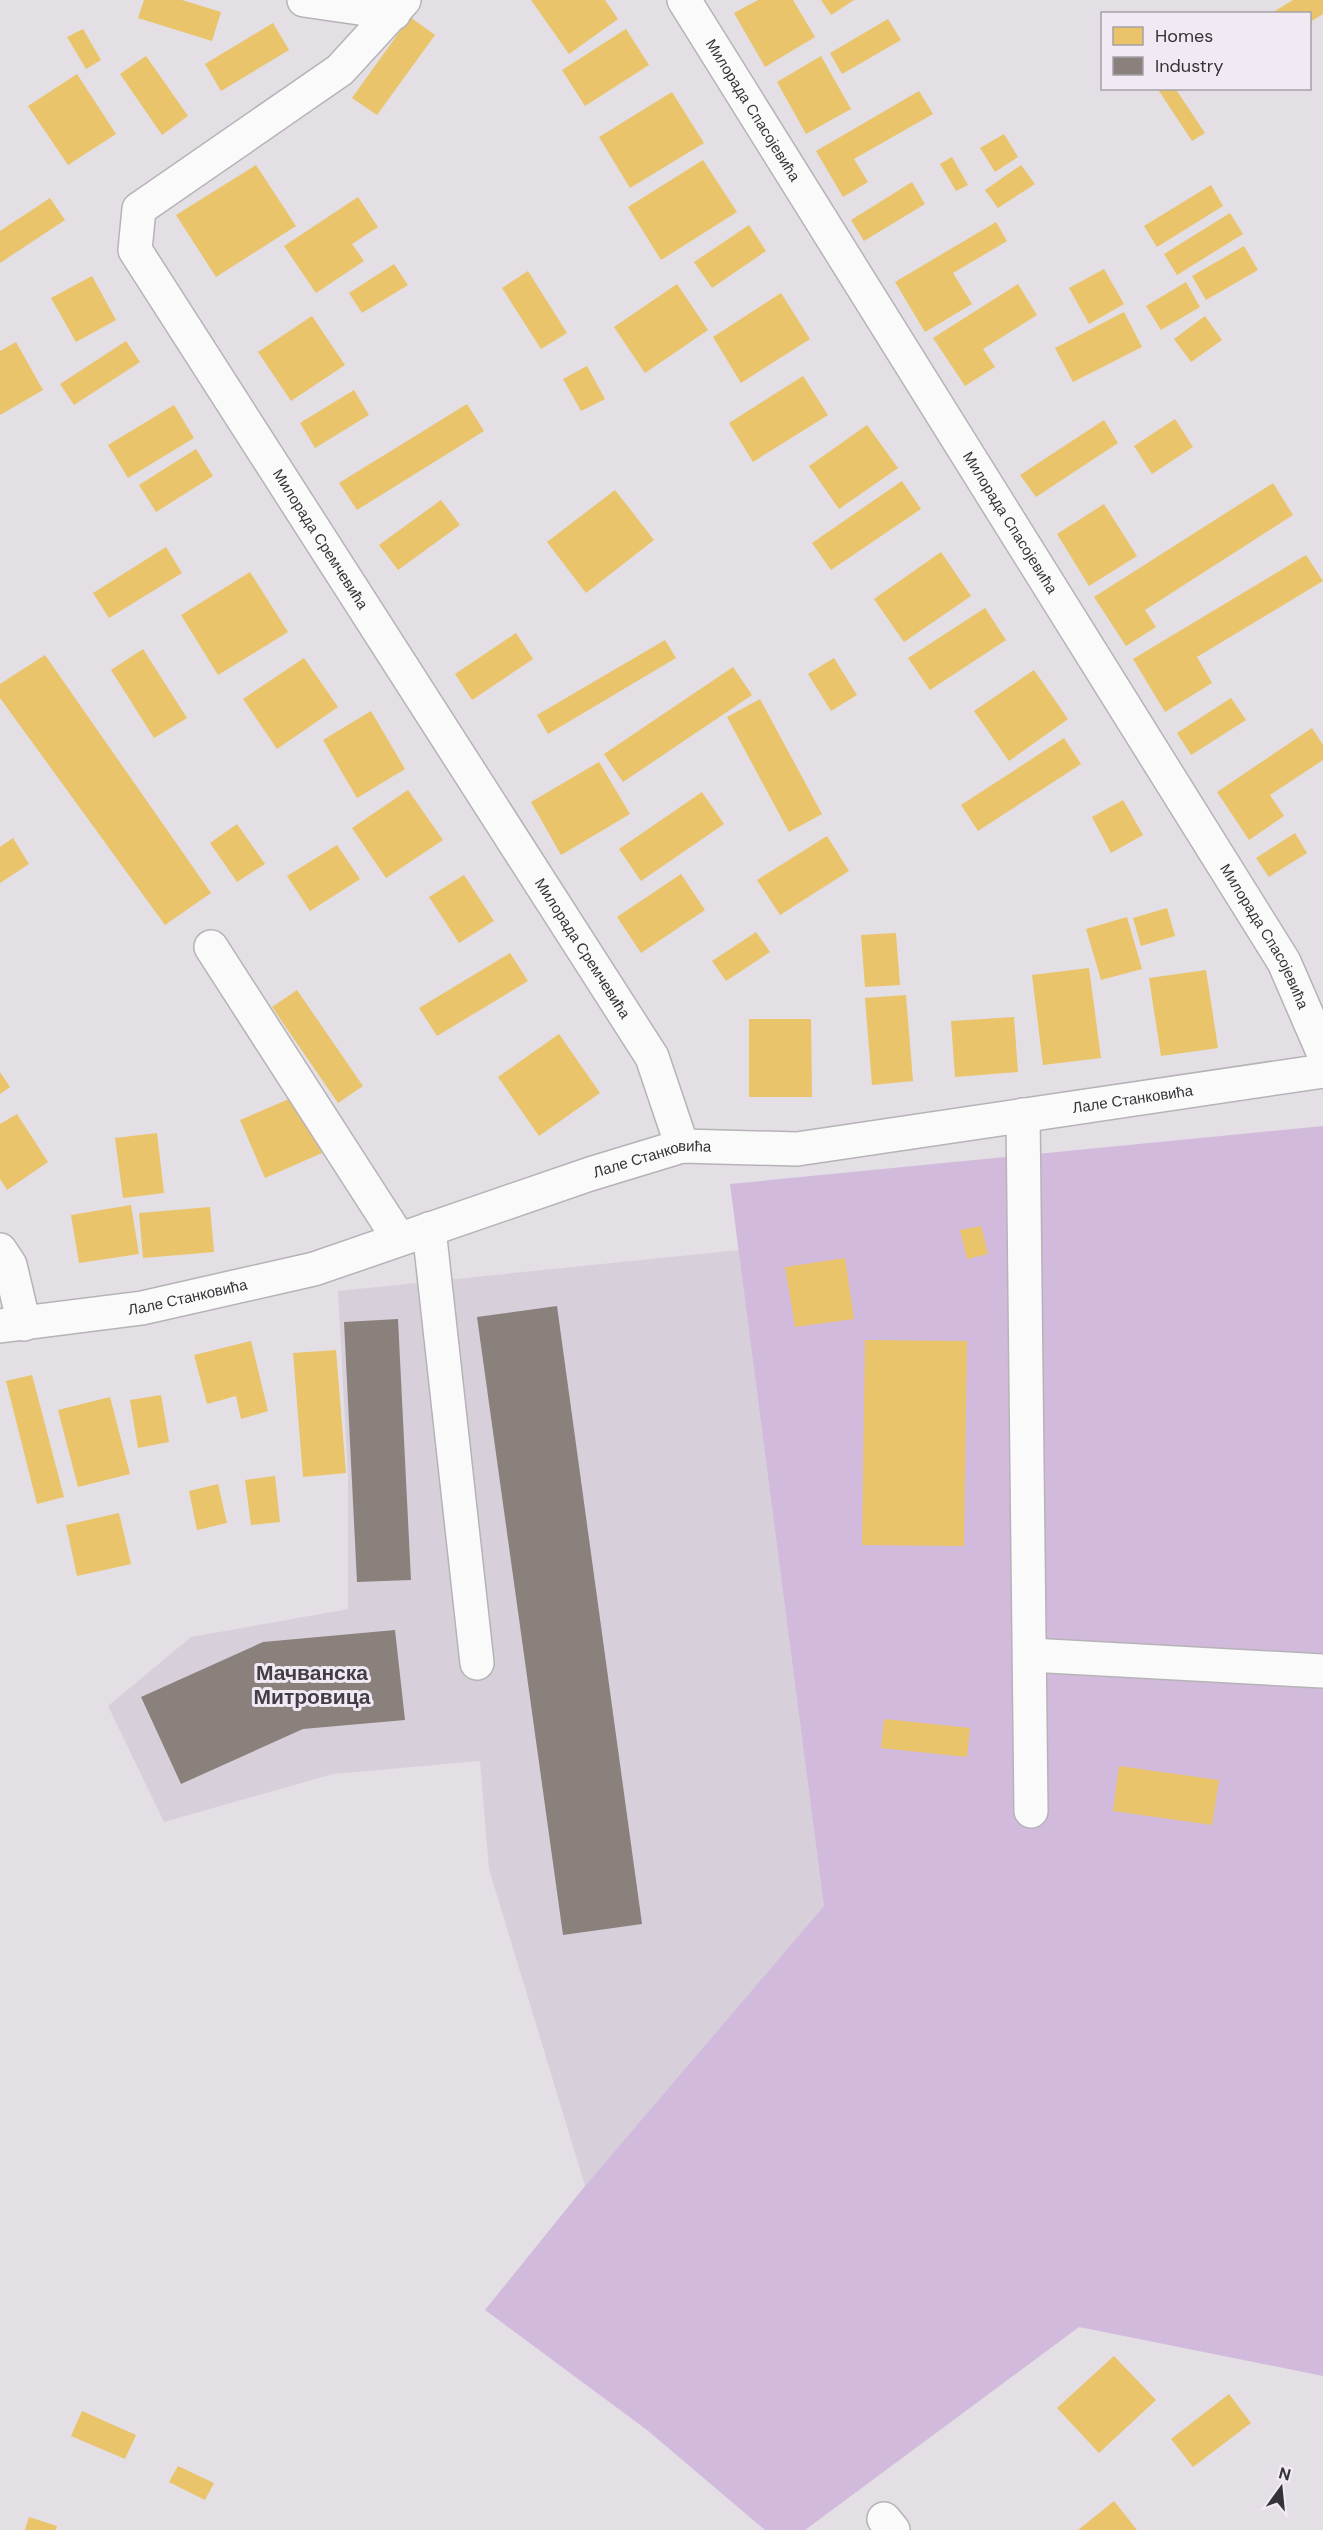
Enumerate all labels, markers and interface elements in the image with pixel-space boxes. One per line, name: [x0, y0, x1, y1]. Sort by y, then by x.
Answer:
legend: [1101, 12, 1311, 90]
text: Homes: [1155, 24, 1213, 48]
street label: Милорада Спасојевића: [701, 35, 805, 186]
text: Industry: [1155, 54, 1224, 78]
street label: Милорада Спасојевића: [958, 448, 1062, 598]
street label: Милорада Сремчевића: [268, 465, 373, 614]
street label: Милорада Спасојевића: [1215, 860, 1313, 1013]
street label: Милорада Сремчевића: [530, 874, 635, 1023]
street label: Лале Станковића: [1071, 1080, 1195, 1118]
street label: Лале Станковића: [591, 1136, 712, 1182]
street label: Лале Станковића: [127, 1274, 250, 1320]
district label: Мачванска Митровица: [253, 1659, 371, 1711]
north arrow: [1251, 2458, 1311, 2518]
text: N: [1276, 2462, 1293, 2486]

